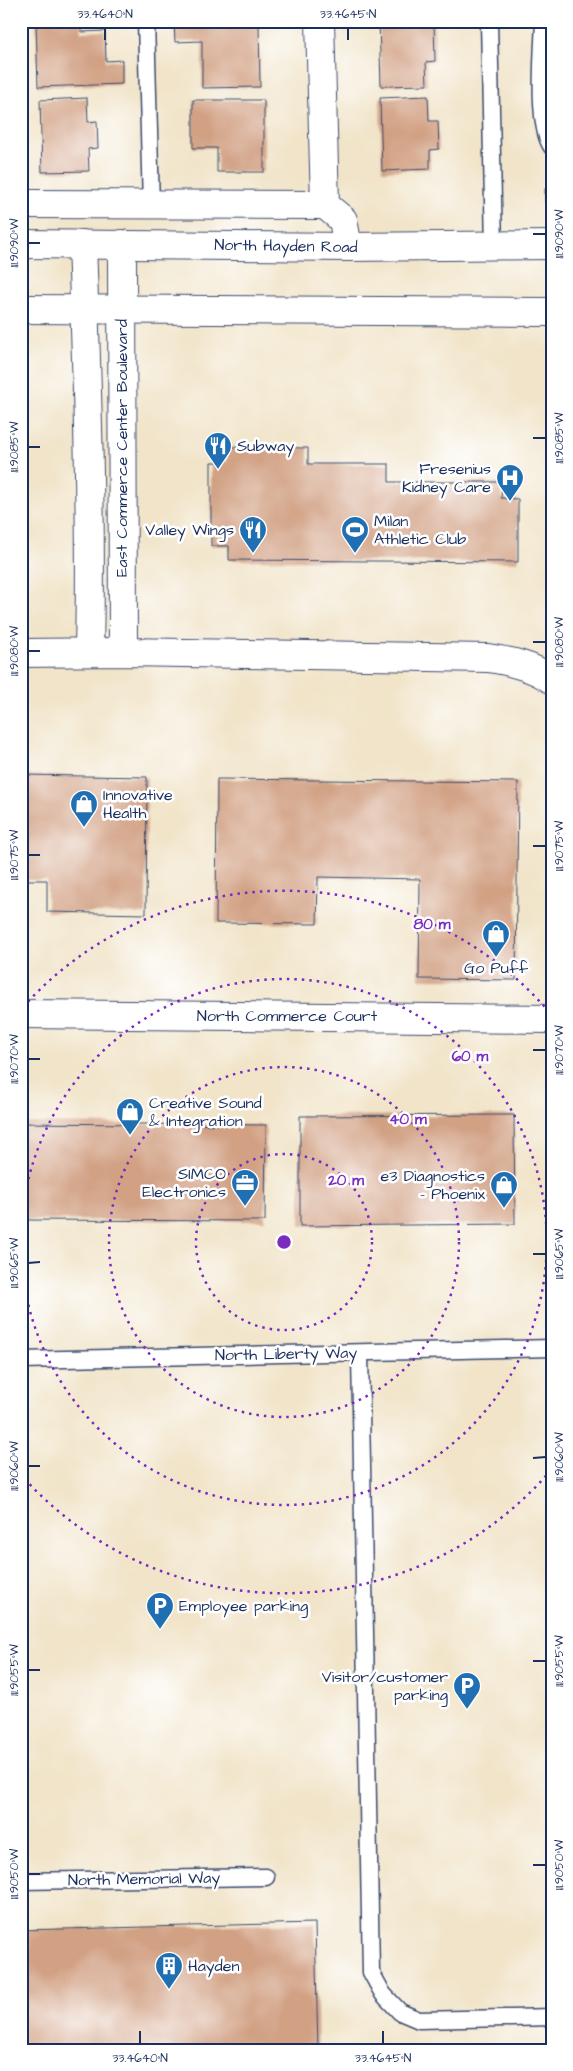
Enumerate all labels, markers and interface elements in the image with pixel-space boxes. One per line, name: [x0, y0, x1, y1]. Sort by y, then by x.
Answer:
text: 33.4640°N: [77, 6, 133, 23]
text: 33.4645°N: [320, 6, 377, 23]
text: 111.9090°W: [551, 209, 568, 259]
text: 111.9090°W: [6, 218, 23, 268]
street label: North Hayden Road: [214, 234, 358, 259]
street label: East Commerce Center Boulevard: [111, 319, 133, 577]
text: 111.9085°W: [551, 412, 568, 463]
text: 111.9085°W: [6, 421, 23, 472]
restaurant icon: Subway: [203, 431, 233, 470]
place label: Subway: [237, 435, 294, 458]
place label: Fresenius Kidney Care: [402, 458, 491, 499]
hospital icon: Fresenius Kidney Care: [495, 463, 525, 502]
place label: Milan Athletic Club: [374, 510, 466, 550]
restaurant icon: Valley Wings: [238, 515, 268, 554]
sports icon: Milan Athletic Club: [340, 515, 370, 554]
place label: Valley Wings: [145, 519, 234, 542]
text: 111.9080°W: [551, 616, 568, 667]
text: 111.9080°W: [6, 625, 23, 676]
place label: Innovative Health: [103, 784, 173, 824]
shop icon: Innovative Health: [69, 789, 99, 828]
text: 111.9075°W: [551, 820, 568, 871]
text: 111.9075°W: [6, 829, 23, 880]
text: 80 m: [414, 914, 451, 935]
shop icon: Go Puff: [481, 919, 511, 958]
place label: Go Puff: [464, 957, 528, 979]
street label: North Commerce Court: [197, 1005, 378, 1027]
text: 111.9070°W: [551, 1025, 568, 1075]
text: 111.9070°W: [6, 1034, 23, 1084]
text: 60 m: [452, 1046, 489, 1067]
place label: Creative Sound & Integration: [149, 1092, 262, 1133]
shop icon: Creative Sound & Integration: [115, 1097, 145, 1136]
text: 40 m: [389, 1109, 427, 1130]
place label: SIMCO Electronics: [142, 1163, 226, 1203]
place label: e3 Diagnostics - Phoenix: [381, 1165, 485, 1205]
office icon: SIMCO Electronics: [230, 1168, 260, 1207]
text: 20 m: [327, 1170, 364, 1191]
shop icon: e3 Diagnostics - Phoenix: [489, 1170, 519, 1209]
text: 111.9065°W: [551, 1228, 568, 1279]
centre of rings: [275, 1233, 293, 1251]
text: 111.9065°W: [6, 1237, 23, 1288]
street label: North Liberty Way: [215, 1342, 358, 1367]
text: 111.9060°W: [551, 1431, 568, 1482]
text: 111.9060°W: [6, 1440, 23, 1491]
parking icon: Employee parking: [145, 1591, 175, 1630]
place label: Employee parking: [179, 1595, 308, 1618]
text: 111.9055°W: [551, 1634, 568, 1687]
text: 111.9055°W: [6, 1643, 23, 1696]
place label: Visitor/customer parking: [322, 1666, 448, 1707]
parking icon: Visitor/customer parking: [452, 1671, 482, 1710]
text: 111.9050°W: [551, 1839, 568, 1890]
text: 111.9050°W: [6, 1848, 23, 1899]
street label: North Memorial Way: [68, 1867, 221, 1892]
building icon: Hayden: [154, 1951, 184, 1990]
place label: Hayden: [188, 1955, 239, 1978]
text: 33.4640°N: [112, 2050, 168, 2067]
text: 33.4645°N: [355, 2050, 412, 2067]

